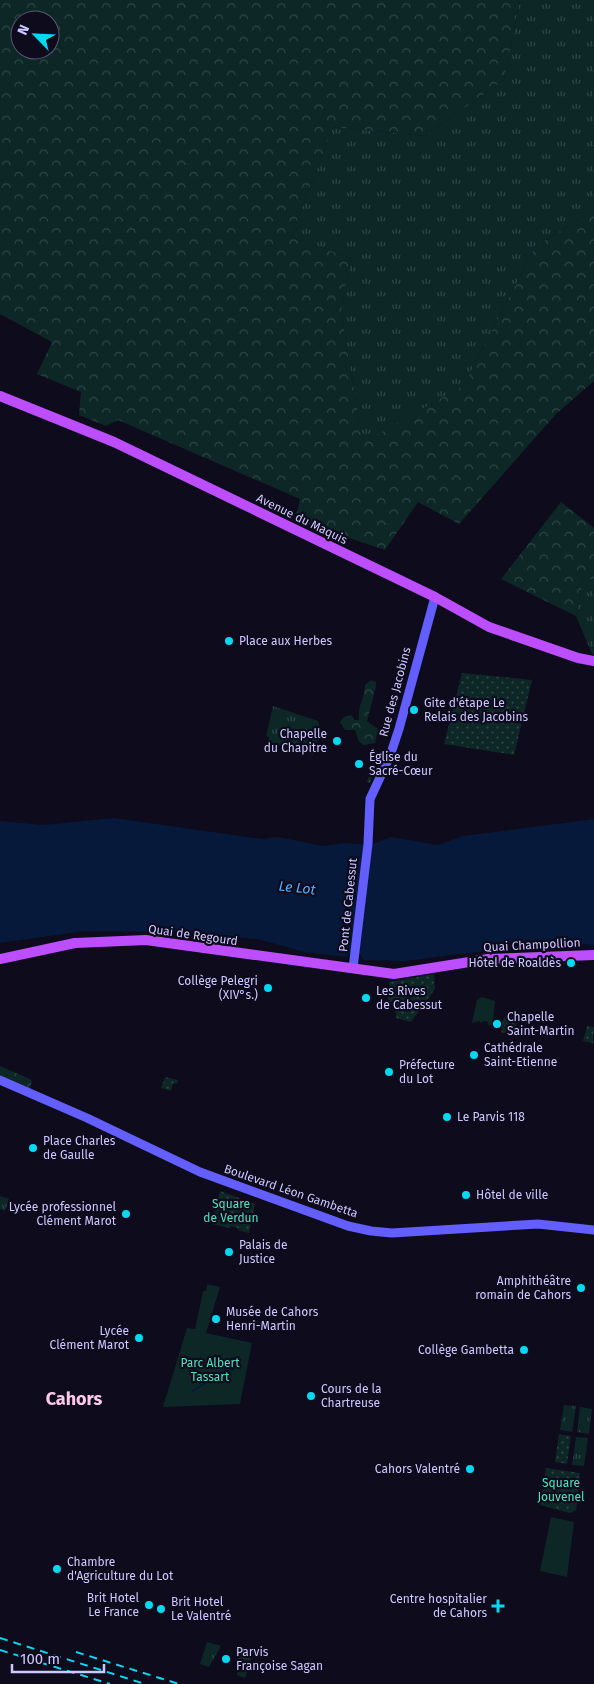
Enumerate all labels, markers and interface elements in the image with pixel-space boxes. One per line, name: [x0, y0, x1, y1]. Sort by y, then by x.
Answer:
north arrow: [10, 10, 60, 60]
text: N: [14, 22, 33, 38]
street label: Avenue du Maquis: [254, 491, 350, 547]
place label: Place aux Herbes: [239, 634, 333, 648]
marker: Place aux Herbes: [223, 635, 235, 647]
street label: Rue des Jacobins: [376, 645, 414, 738]
place label: Gite d'étape Le Relais des Jacobins: [424, 696, 529, 724]
marker: Gite d'étape Le Relais des Jacobins: [408, 704, 420, 716]
place label: Chapelle du Chapitre: [264, 727, 327, 755]
marker: Chapelle du Chapitre: [331, 735, 343, 747]
place label: Église du Sacré-Cœur: [369, 749, 433, 778]
marker: Église du Sacré-Cœur: [353, 758, 365, 770]
street label: Pont de Cabessut: [336, 857, 360, 953]
water label: Le Lot: [278, 878, 316, 898]
street label: Quai de Regourd: [147, 922, 239, 948]
street label: Quai Champollion: [483, 935, 581, 955]
place label: Hôtel de Roaldès: [468, 956, 561, 970]
marker: Hôtel de Roaldès: [565, 957, 577, 969]
place label: Collège Pelegri (XIV°s.): [178, 974, 258, 1002]
marker: Collège Pelegri (XIV°s.): [262, 982, 274, 994]
place label: Les Rives de Cabessut: [376, 984, 443, 1012]
marker: Les Rives de Cabessut: [360, 992, 372, 1004]
place label: Chapelle Saint-Martin: [507, 1010, 574, 1038]
marker: Chapelle Saint-Martin: [491, 1018, 503, 1030]
place label: Cathédrale Saint-Etienne: [484, 1041, 557, 1069]
marker: Cathédrale Saint-Etienne: [468, 1049, 480, 1061]
place label: Préfecture du Lot: [399, 1058, 455, 1086]
marker: Préfecture du Lot: [383, 1066, 395, 1078]
place label: Le Parvis 118: [457, 1110, 525, 1124]
marker: Le Parvis 118: [441, 1111, 453, 1123]
place label: Place Charles de Gaulle: [43, 1134, 116, 1162]
marker: Place Charles de Gaulle: [27, 1142, 39, 1154]
street label: Boulevard Léon Gambetta: [222, 1161, 360, 1221]
place label: Hôtel de ville: [476, 1188, 548, 1202]
marker: Hôtel de ville: [460, 1189, 472, 1201]
park label: Square de Verdun: [203, 1197, 259, 1225]
place label: Lycée professionnel Clément Marot: [9, 1200, 117, 1228]
marker: Lycée professionnel Clément Marot: [120, 1208, 132, 1220]
place label: Palais de Justice: [239, 1238, 288, 1266]
marker: Palais de Justice: [223, 1246, 235, 1258]
place label: Amphithéâtre romain de Cahors: [475, 1274, 571, 1302]
marker: Amphithéâtre romain de Cahors: [575, 1282, 587, 1294]
place label: Musée de Cahors Henri-Martin: [226, 1305, 319, 1333]
marker: Musée de Cahors Henri-Martin: [210, 1313, 222, 1325]
place label: Lycée Clément Marot: [50, 1324, 130, 1352]
marker: Lycée Clément Marot: [133, 1332, 145, 1344]
place label: Collège Gambetta: [418, 1343, 514, 1357]
marker: Collège Gambetta: [518, 1344, 530, 1356]
park label: Parc Albert Tassart: [180, 1356, 240, 1384]
place label: Cours de la Chartreuse: [321, 1382, 382, 1410]
district label: Cahors: [46, 1388, 103, 1410]
marker: Cours de la Chartreuse: [305, 1390, 317, 1402]
place label: Cahors Valentré: [375, 1462, 460, 1476]
marker: Cahors Valentré: [464, 1463, 476, 1475]
park label: Square Jouvenel: [537, 1476, 585, 1504]
place label: Chambre d'Agriculture du Lot: [67, 1555, 174, 1583]
marker: Chambre d'Agriculture du Lot: [51, 1563, 63, 1575]
place label: Brit Hotel Le France: [87, 1591, 139, 1619]
place label: Centre hospitalier de Cahors: [390, 1592, 487, 1620]
place label: Brit Hotel Le Valentré: [171, 1595, 231, 1623]
marker: Brit Hotel Le France: [143, 1599, 155, 1611]
marker: Centre hospitalier de Cahors: [491, 1599, 505, 1613]
marker: Brit Hotel Le Valentré: [155, 1603, 167, 1615]
scale bar: [12, 1642, 105, 1674]
place label: Parvis Françoise Sagan: [236, 1645, 323, 1673]
text: 100 m: [20, 1650, 60, 1668]
marker: Parvis Françoise Sagan: [220, 1653, 232, 1665]

